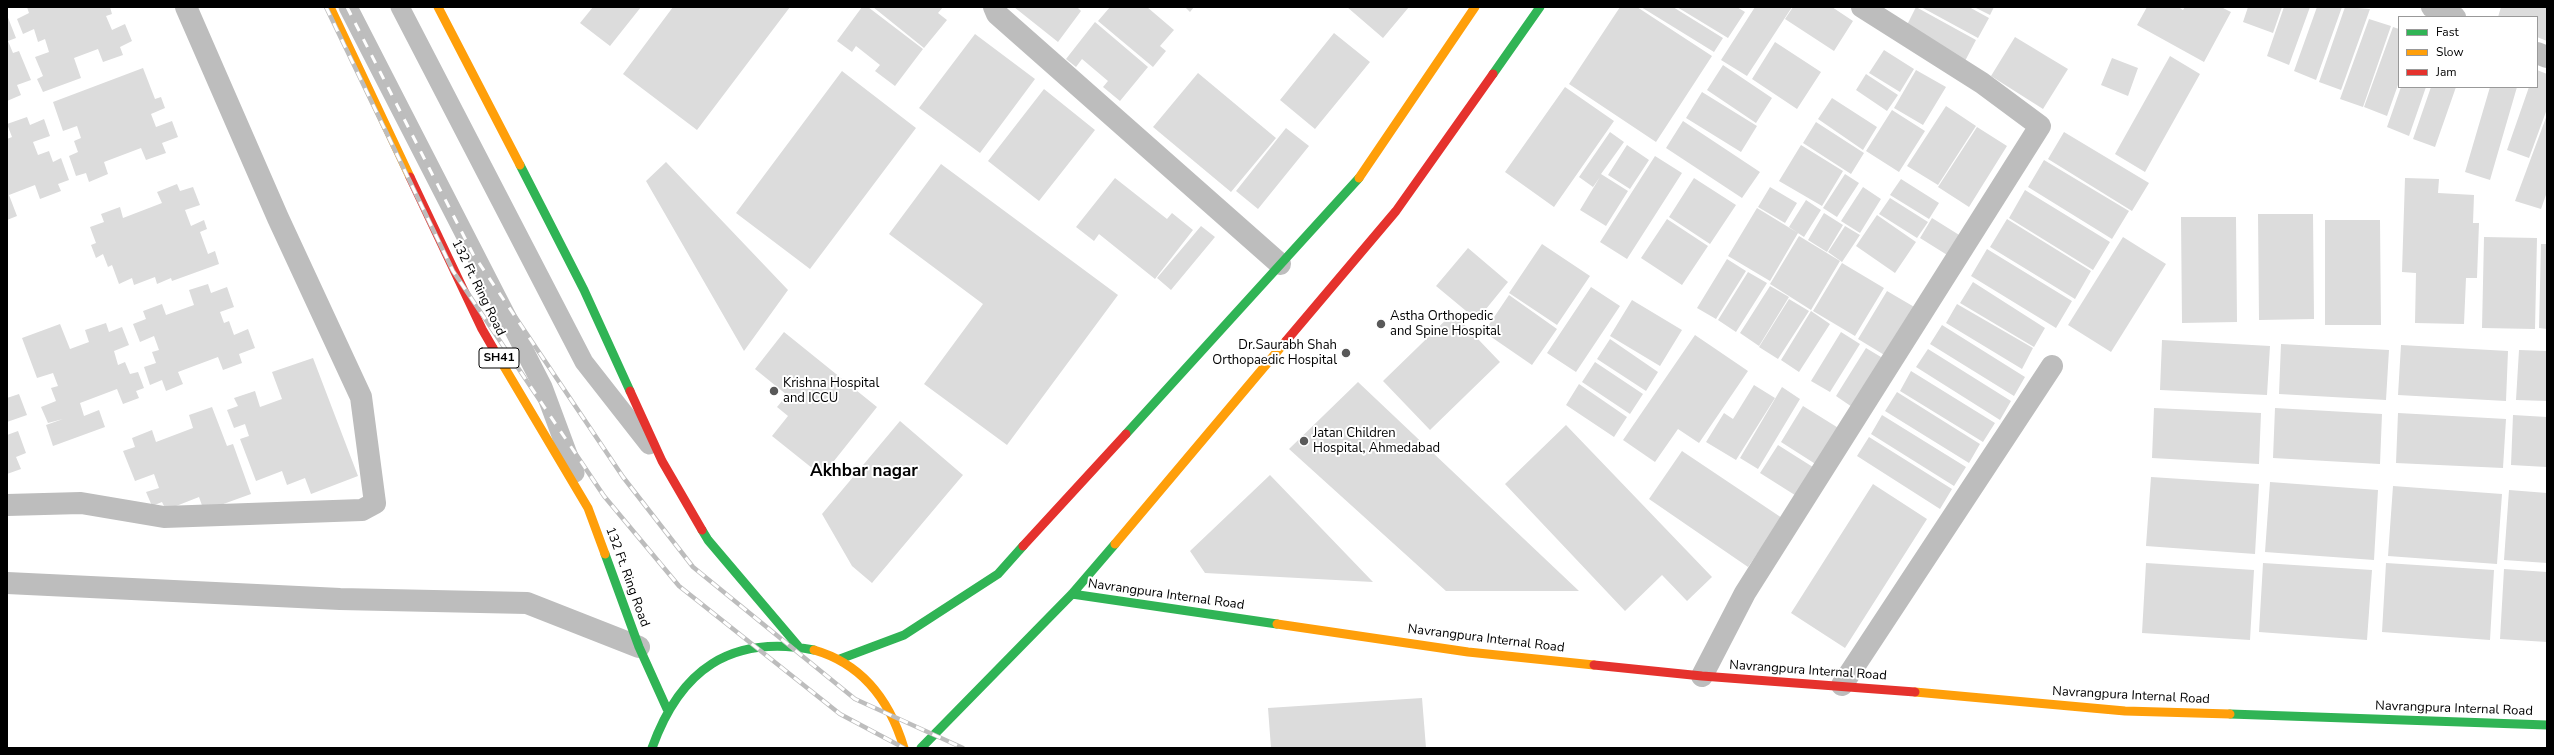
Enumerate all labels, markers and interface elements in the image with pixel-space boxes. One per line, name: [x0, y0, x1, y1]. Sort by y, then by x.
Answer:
legend: [2398, 16, 2538, 88]
text: Fast: [2436, 24, 2459, 40]
text: Slow: [2436, 44, 2464, 60]
text: Jam: [2436, 64, 2457, 80]
street label: 132 Ft. Ring Road: [448, 237, 508, 339]
place label: Astha Orthopedic and Spine Hospital: [1390, 309, 1501, 340]
marker: Astha Orthopedic and Spine Hospital: [1375, 318, 1387, 330]
place label: Dr.Saurabh Shah Orthopaedic Hospital: [1212, 338, 1337, 369]
marker: Dr.Saurabh Shah Orthopaedic Hospital: [1340, 347, 1352, 359]
road number: SH41: [479, 348, 519, 368]
place label: Krishna Hospital and ICCU: [783, 376, 879, 407]
marker: Krishna Hospital and ICCU: [768, 385, 780, 397]
place label: Jatan Children Hospital, Ahmedabad: [1313, 426, 1440, 457]
marker: Jatan Children Hospital, Ahmedabad: [1298, 435, 1310, 447]
district label: Akhbar nagar: [810, 462, 918, 482]
street label: 132 Ft. Ring Road: [602, 525, 652, 629]
street label: Navrangpura Internal Road: [1087, 576, 1245, 614]
street label: Navrangpura Internal Road: [1407, 622, 1565, 656]
street label: Navrangpura Internal Road: [1729, 658, 1887, 684]
street label: Navrangpura Internal Road: [2052, 684, 2210, 708]
street label: Navrangpura Internal Road: [2375, 698, 2533, 720]

